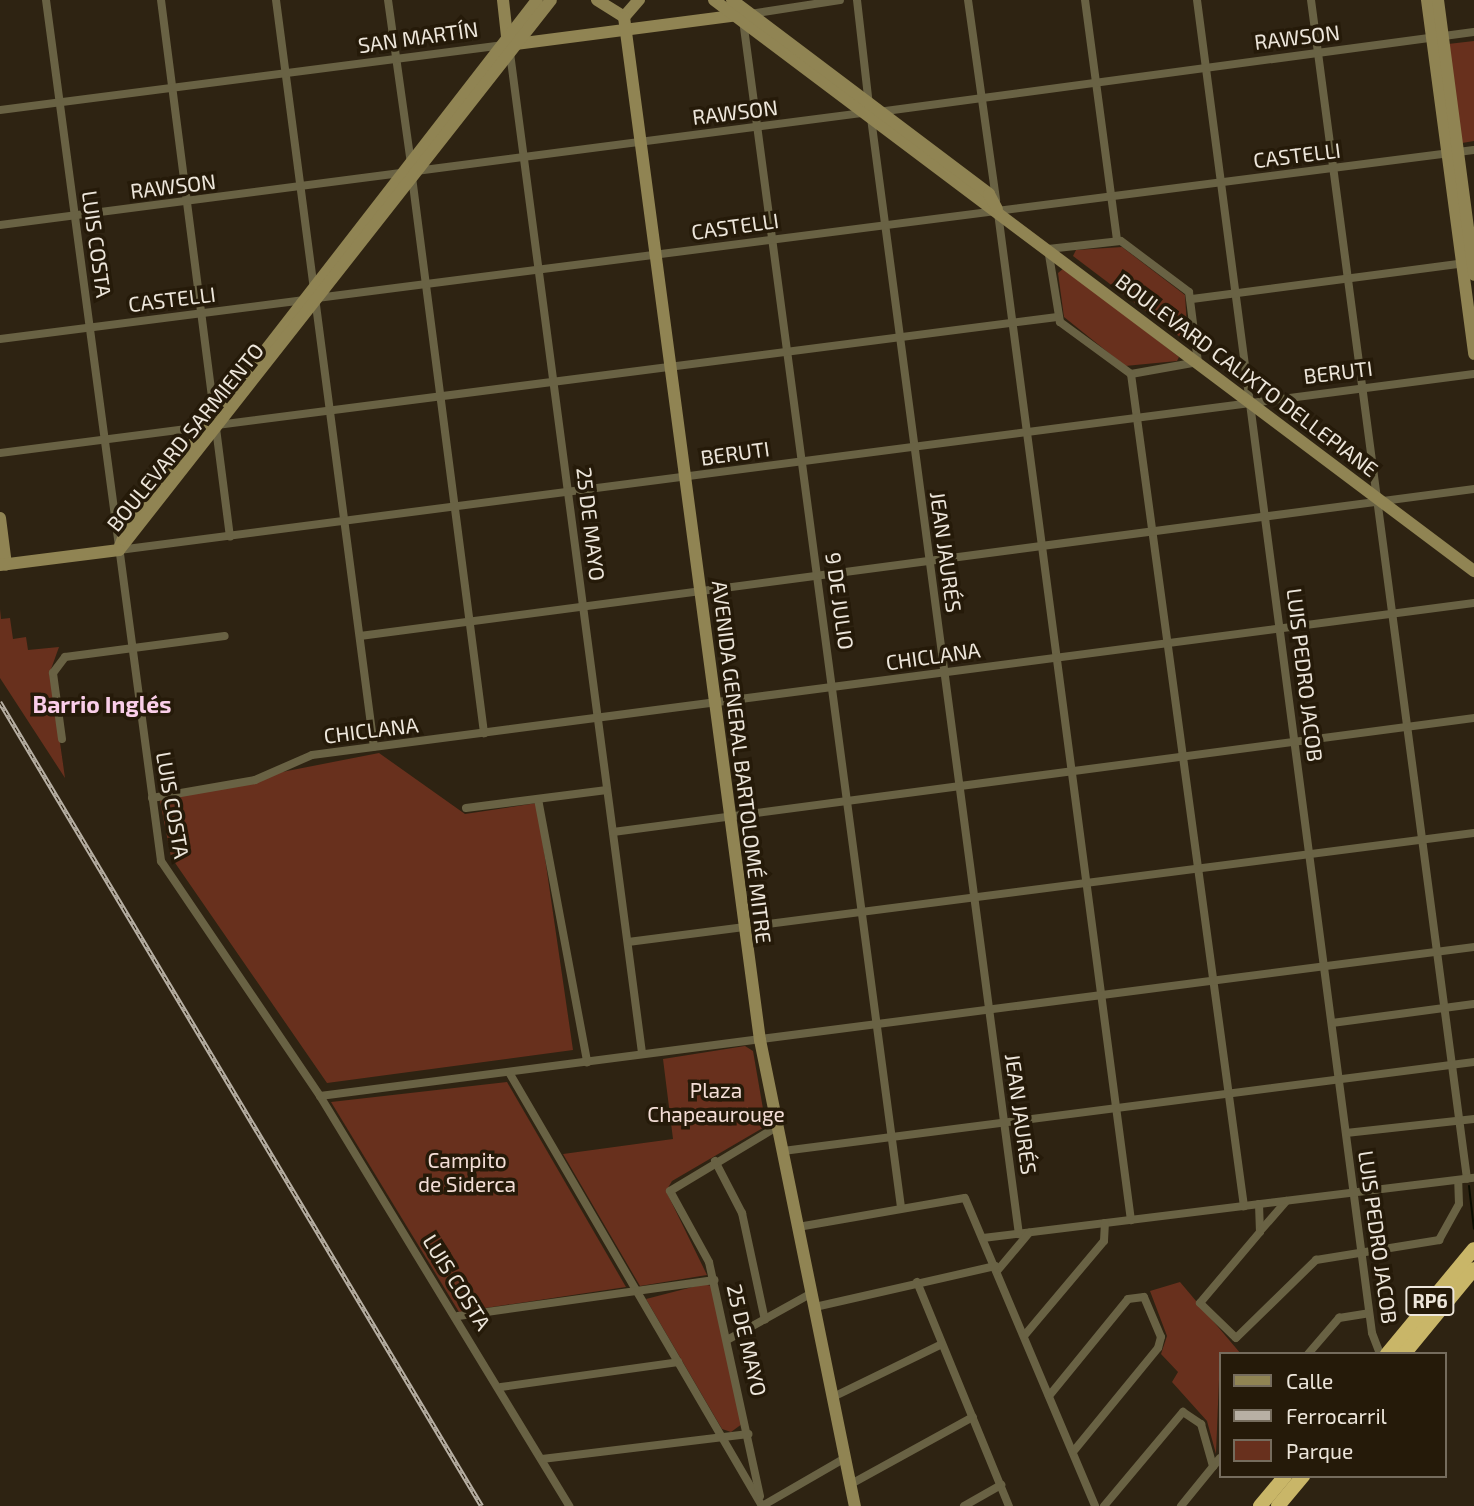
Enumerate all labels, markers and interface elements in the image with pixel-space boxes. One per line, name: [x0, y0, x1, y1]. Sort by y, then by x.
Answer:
street label: SAN MARTÍN: [356, 16, 480, 58]
street label: RAWSON: [1253, 19, 1341, 55]
street label: RAWSON: [691, 94, 779, 130]
street label: CASTELLI: [1252, 137, 1342, 173]
street label: RAWSON: [129, 168, 217, 204]
street label: LUIS COSTA: [77, 189, 117, 299]
street label: CASTELLI: [690, 207, 780, 245]
street label: BOULEVARD CALIXTO DELLEPIANE: [1111, 268, 1383, 482]
street label: CASTELLI: [127, 281, 217, 317]
street label: BOULEVARD SARMIENTO: [101, 338, 269, 536]
street label: BERUTI: [1302, 355, 1374, 389]
street label: BERUTI: [699, 436, 771, 470]
street label: 25 DE MAYO: [572, 466, 610, 582]
street label: JEAN JAURÉS: [925, 490, 967, 614]
street label: 9 DE JULIO: [821, 550, 859, 652]
street label: AVENIDA GENERAL BARTOLOMÉ MITRE: [707, 578, 777, 946]
street label: LUIS PEDRO JACOB: [1282, 587, 1328, 763]
street label: CHICLANA: [884, 637, 982, 675]
district label: Barrio Inglés: [33, 690, 171, 718]
street label: CHICLANA: [322, 712, 420, 748]
street label: LUIS COSTA: [151, 750, 195, 860]
street label: JEAN JAURÉS: [1000, 1052, 1042, 1176]
park label: Plaza Chapeaurouge: [647, 1077, 785, 1127]
park label: Campito de Siderca: [418, 1147, 516, 1197]
street label: LUIS PEDRO JACOB: [1353, 1149, 1403, 1325]
street label: LUIS COSTA: [418, 1230, 496, 1334]
street label: 25 DE MAYO: [722, 1282, 772, 1398]
road number: RP6: [1404, 1286, 1456, 1316]
legend: [1218, 1352, 1446, 1478]
text: Calle: [1286, 1368, 1333, 1393]
text: Ferrocarril: [1286, 1403, 1387, 1428]
text: Parque: [1286, 1438, 1353, 1463]

